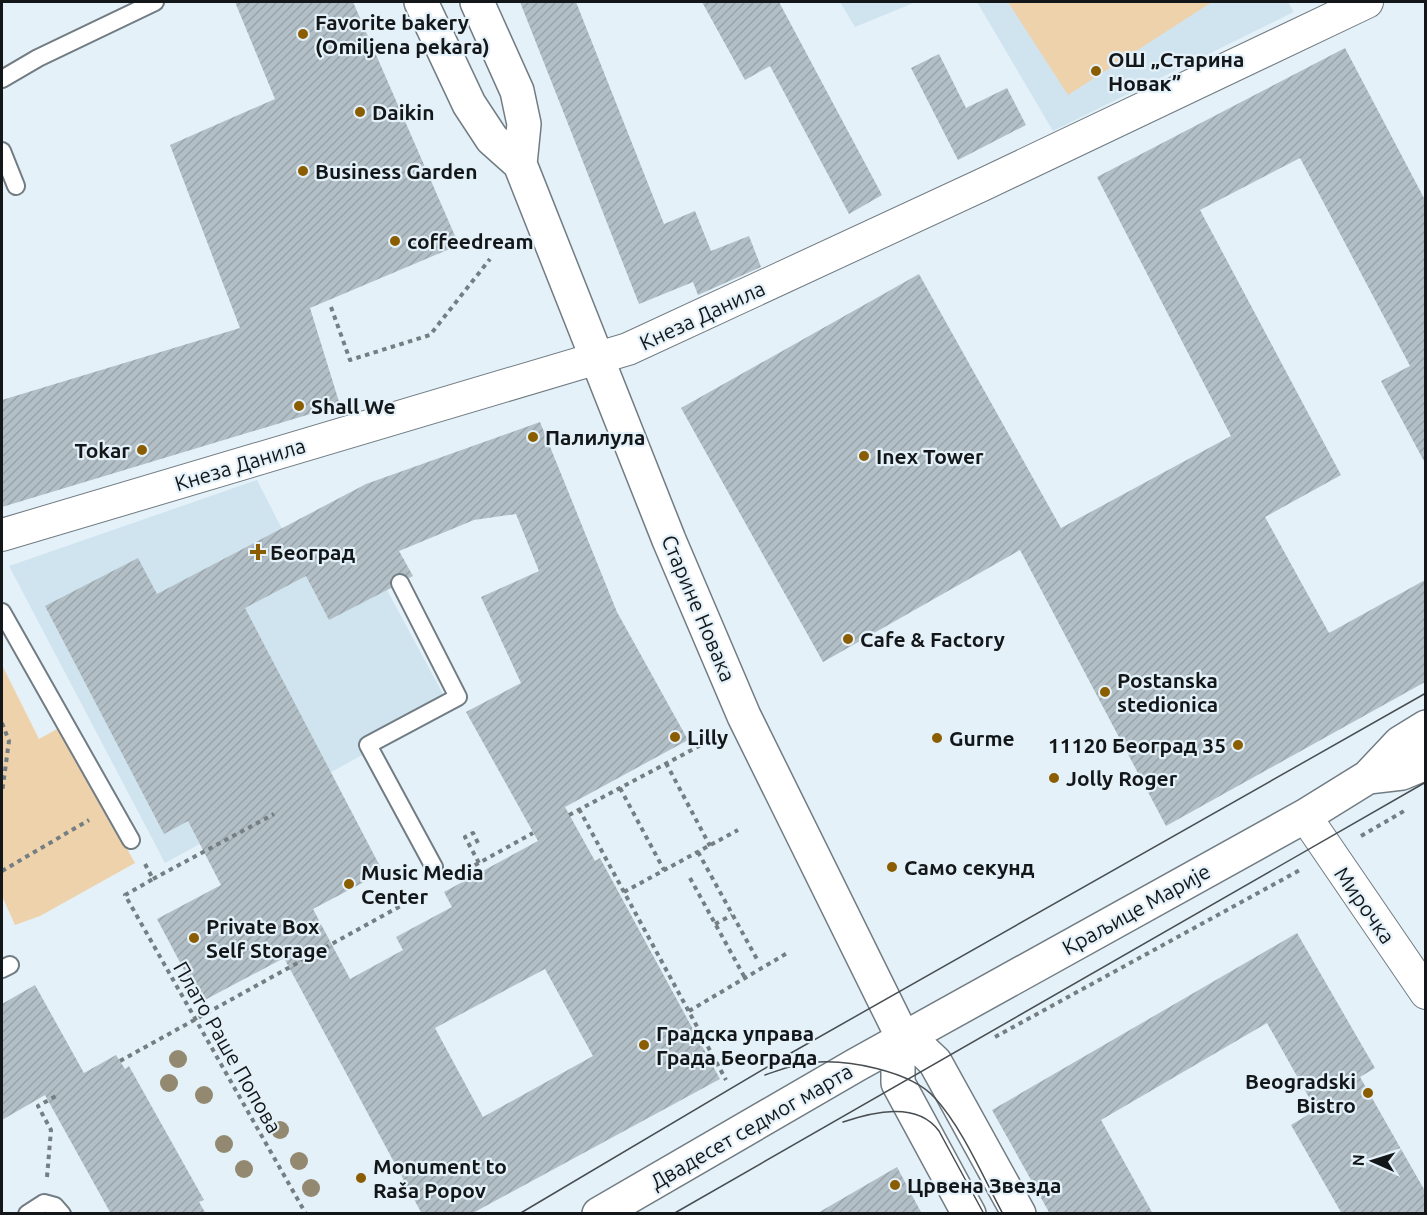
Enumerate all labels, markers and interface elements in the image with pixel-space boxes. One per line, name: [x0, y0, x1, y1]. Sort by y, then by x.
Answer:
place label: Favorite bakery (Omiljena pekara): [315, 10, 490, 58]
marker: Favorite bakery (Omiljena pekara): [296, 27, 310, 41]
place label: ОШ „Старина Новак”: [1108, 47, 1244, 95]
marker: ОШ „Старина Новак”: [1089, 64, 1103, 78]
place label: Daikin: [372, 100, 434, 124]
marker: Daikin: [353, 105, 367, 119]
place label: Business Garden: [315, 159, 478, 183]
marker: Business Garden: [296, 164, 310, 178]
place label: coffeedream: [407, 229, 534, 253]
marker: coffeedream: [388, 234, 402, 248]
street label: Кнеза Данила: [636, 275, 768, 355]
place label: Shall We: [311, 394, 396, 418]
marker: Shall We: [292, 399, 306, 413]
place label: Палилула: [545, 425, 645, 449]
marker: Палилула: [526, 430, 540, 444]
street label: Кнеза Данила: [172, 433, 308, 495]
place label: Tokar: [75, 438, 130, 462]
marker: Tokar: [135, 443, 149, 457]
place label: Inex Tower: [876, 444, 984, 468]
marker: Inex Tower: [857, 449, 871, 463]
street label: Старине Новака: [657, 531, 741, 685]
place label: Београд: [270, 540, 355, 564]
marker: Београд: [251, 545, 265, 559]
place label: Cafe & Factory: [860, 627, 1005, 651]
marker: Cafe & Factory: [841, 632, 855, 646]
place label: Postanska stedionica: [1117, 668, 1218, 716]
marker: Postanska stedionica: [1098, 685, 1112, 699]
place label: Lilly: [687, 725, 728, 749]
place label: Gurme: [949, 726, 1015, 750]
marker: Lilly: [668, 730, 682, 744]
marker: Gurme: [930, 731, 944, 745]
place label: 11120 Београд 35: [1048, 733, 1226, 757]
marker: 11120 Београд 35: [1231, 738, 1245, 752]
place label: Jolly Roger: [1066, 766, 1178, 790]
marker: Jolly Roger: [1047, 771, 1061, 785]
place label: Само секунд: [904, 855, 1035, 879]
street label: Краљице Марије: [1058, 858, 1214, 960]
place label: Music Media Center: [361, 860, 484, 908]
marker: Само секунд: [885, 860, 899, 874]
street label: Мирочка: [1330, 862, 1400, 948]
marker: Music Media Center: [342, 877, 356, 891]
place label: Private Box Self Storage: [206, 914, 328, 962]
marker: Private Box Self Storage: [187, 931, 201, 945]
street label: Плато Раше Попова: [169, 957, 287, 1137]
place label: Градска управа Града Београда: [656, 1021, 818, 1069]
marker: Градска управа Града Београда: [637, 1038, 651, 1052]
street label: Двадесет седмог марта: [646, 1058, 856, 1194]
place label: Beogradski Bistro: [1245, 1069, 1356, 1117]
marker: Beogradski Bistro: [1361, 1086, 1375, 1100]
north arrow: [1343, 1131, 1403, 1191]
place label: Monument to Raša Popov: [373, 1154, 507, 1202]
text: N: [1349, 1154, 1367, 1167]
marker: Monument to Raša Popov: [354, 1171, 368, 1185]
place label: Црвена Звезда: [907, 1173, 1061, 1197]
marker: Црвена Звезда: [888, 1178, 902, 1192]

